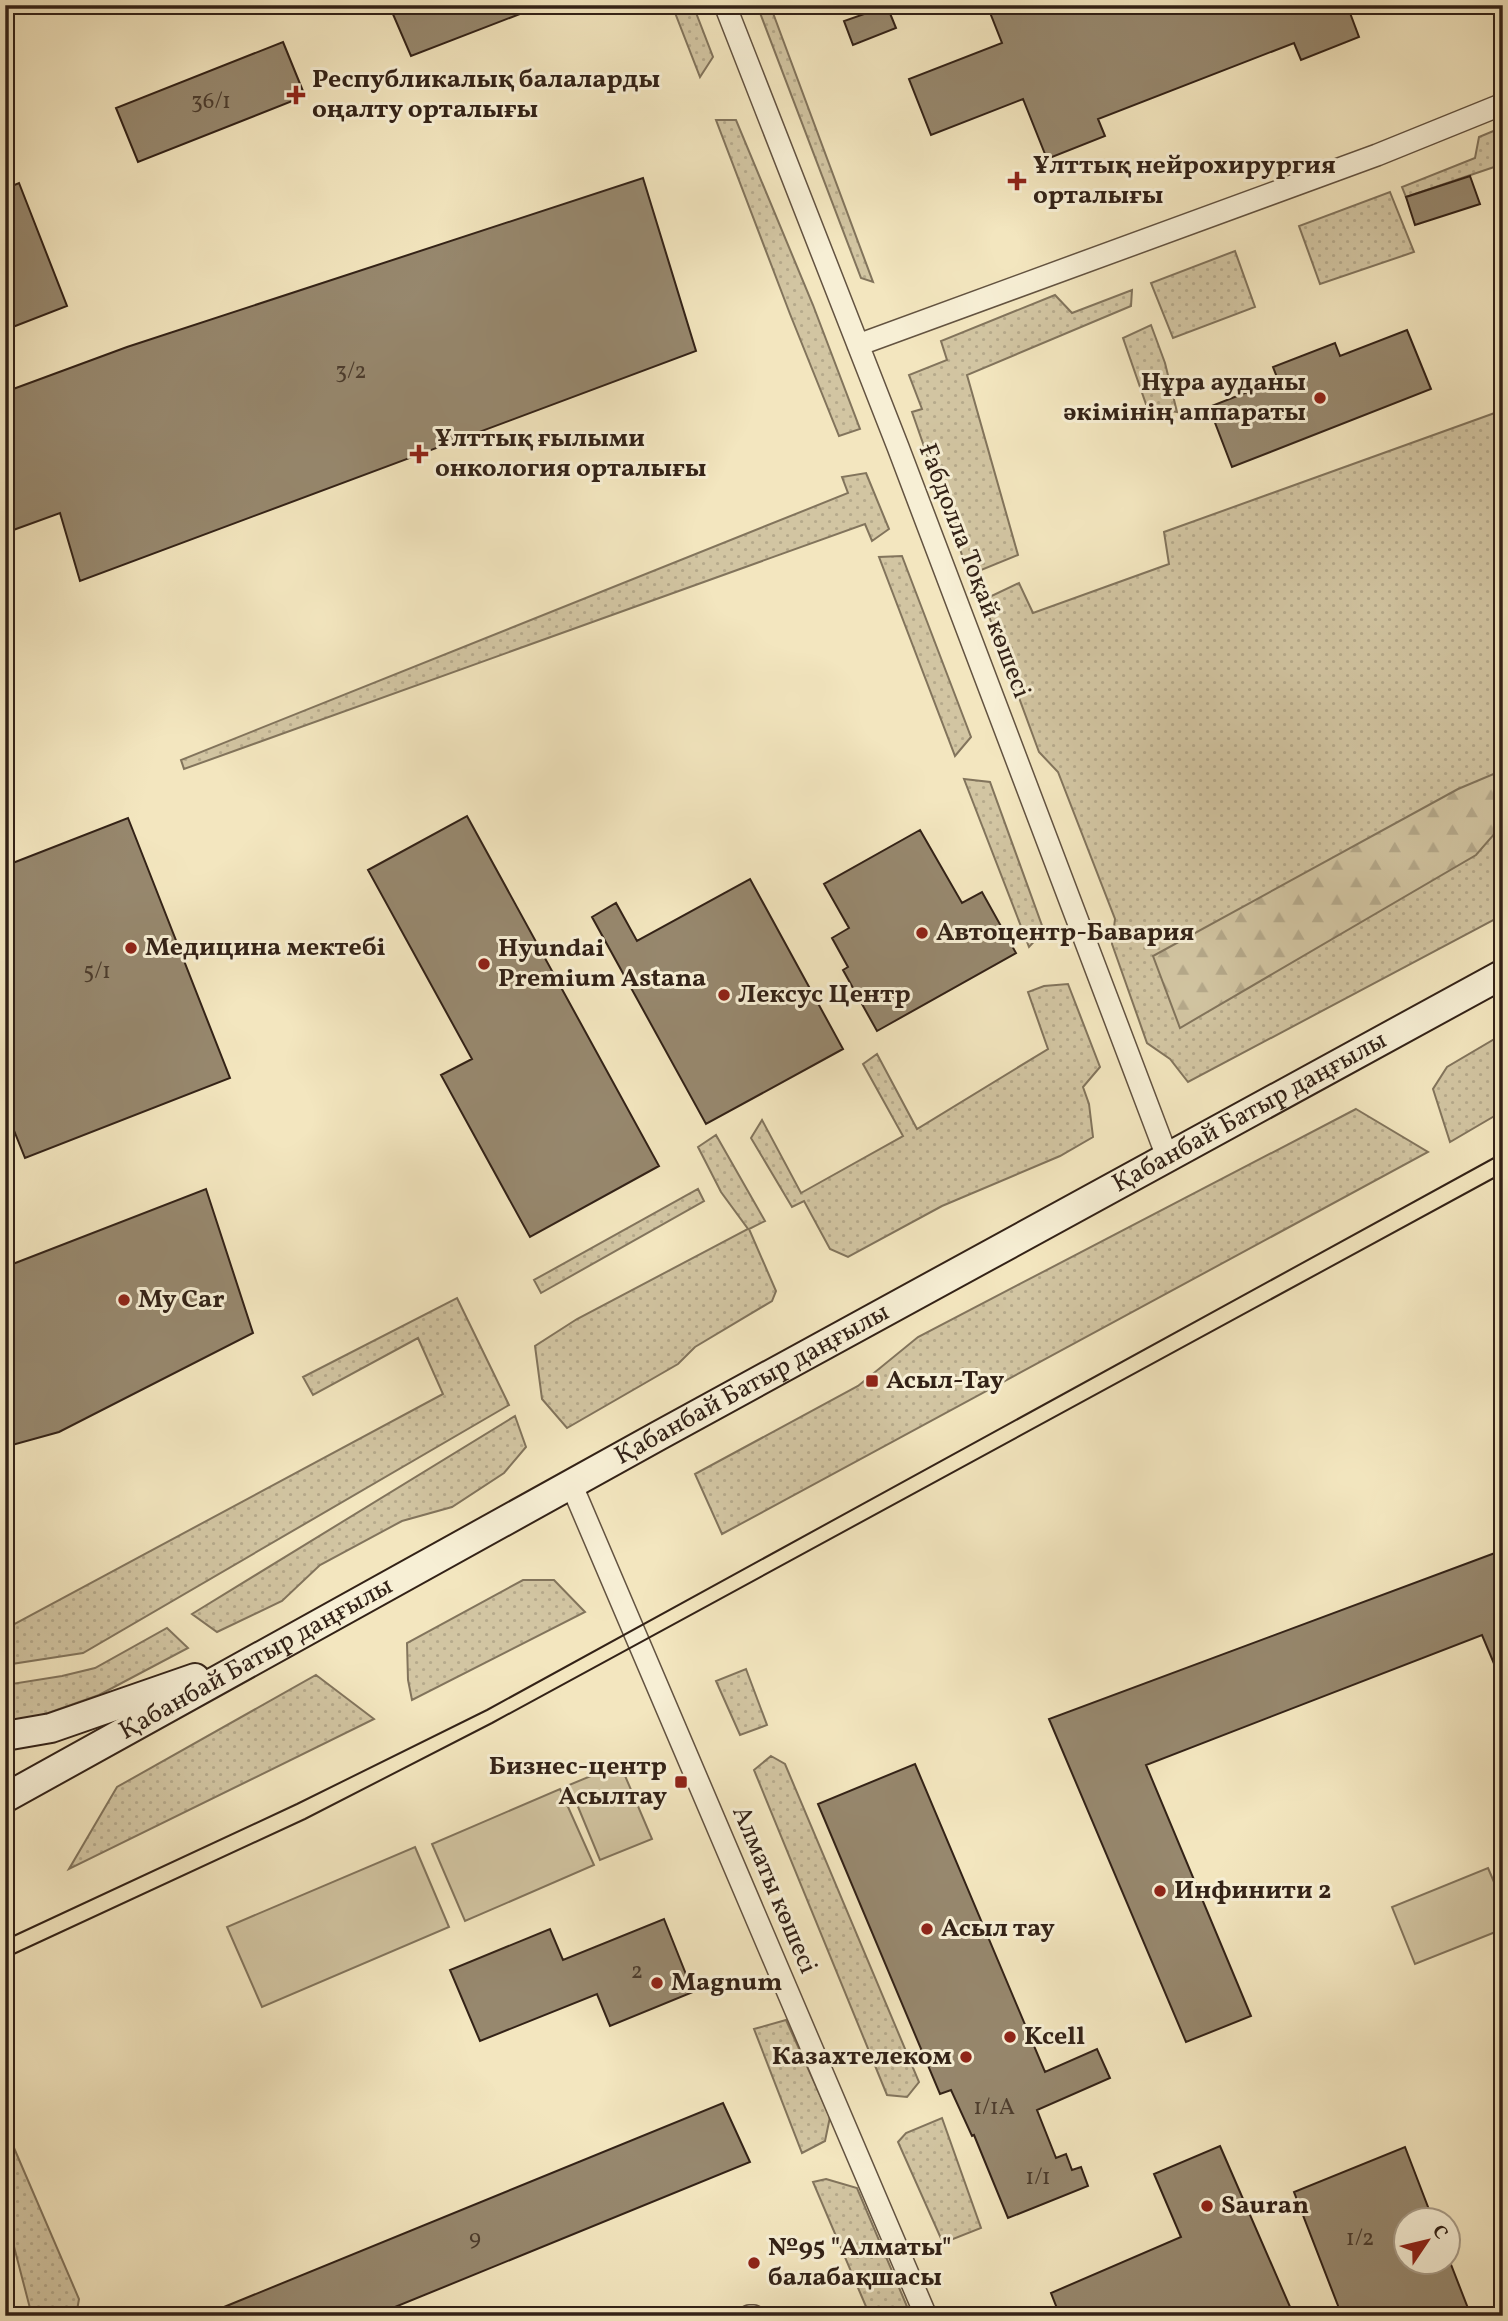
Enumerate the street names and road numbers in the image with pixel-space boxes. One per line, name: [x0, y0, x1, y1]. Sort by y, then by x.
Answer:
street label: Ғабдолла Тоқай көшесі: [909, 439, 1039, 703]
street label: Қабанбай Батыр даңғылы: [1106, 1023, 1393, 1202]
street label: Қабанбай Батыр даңғылы: [608, 1295, 896, 1474]
street label: Қабанбай Батыр даңғылы: [113, 1568, 399, 1749]
street label: Алматы көшесі: [722, 1800, 826, 1980]

